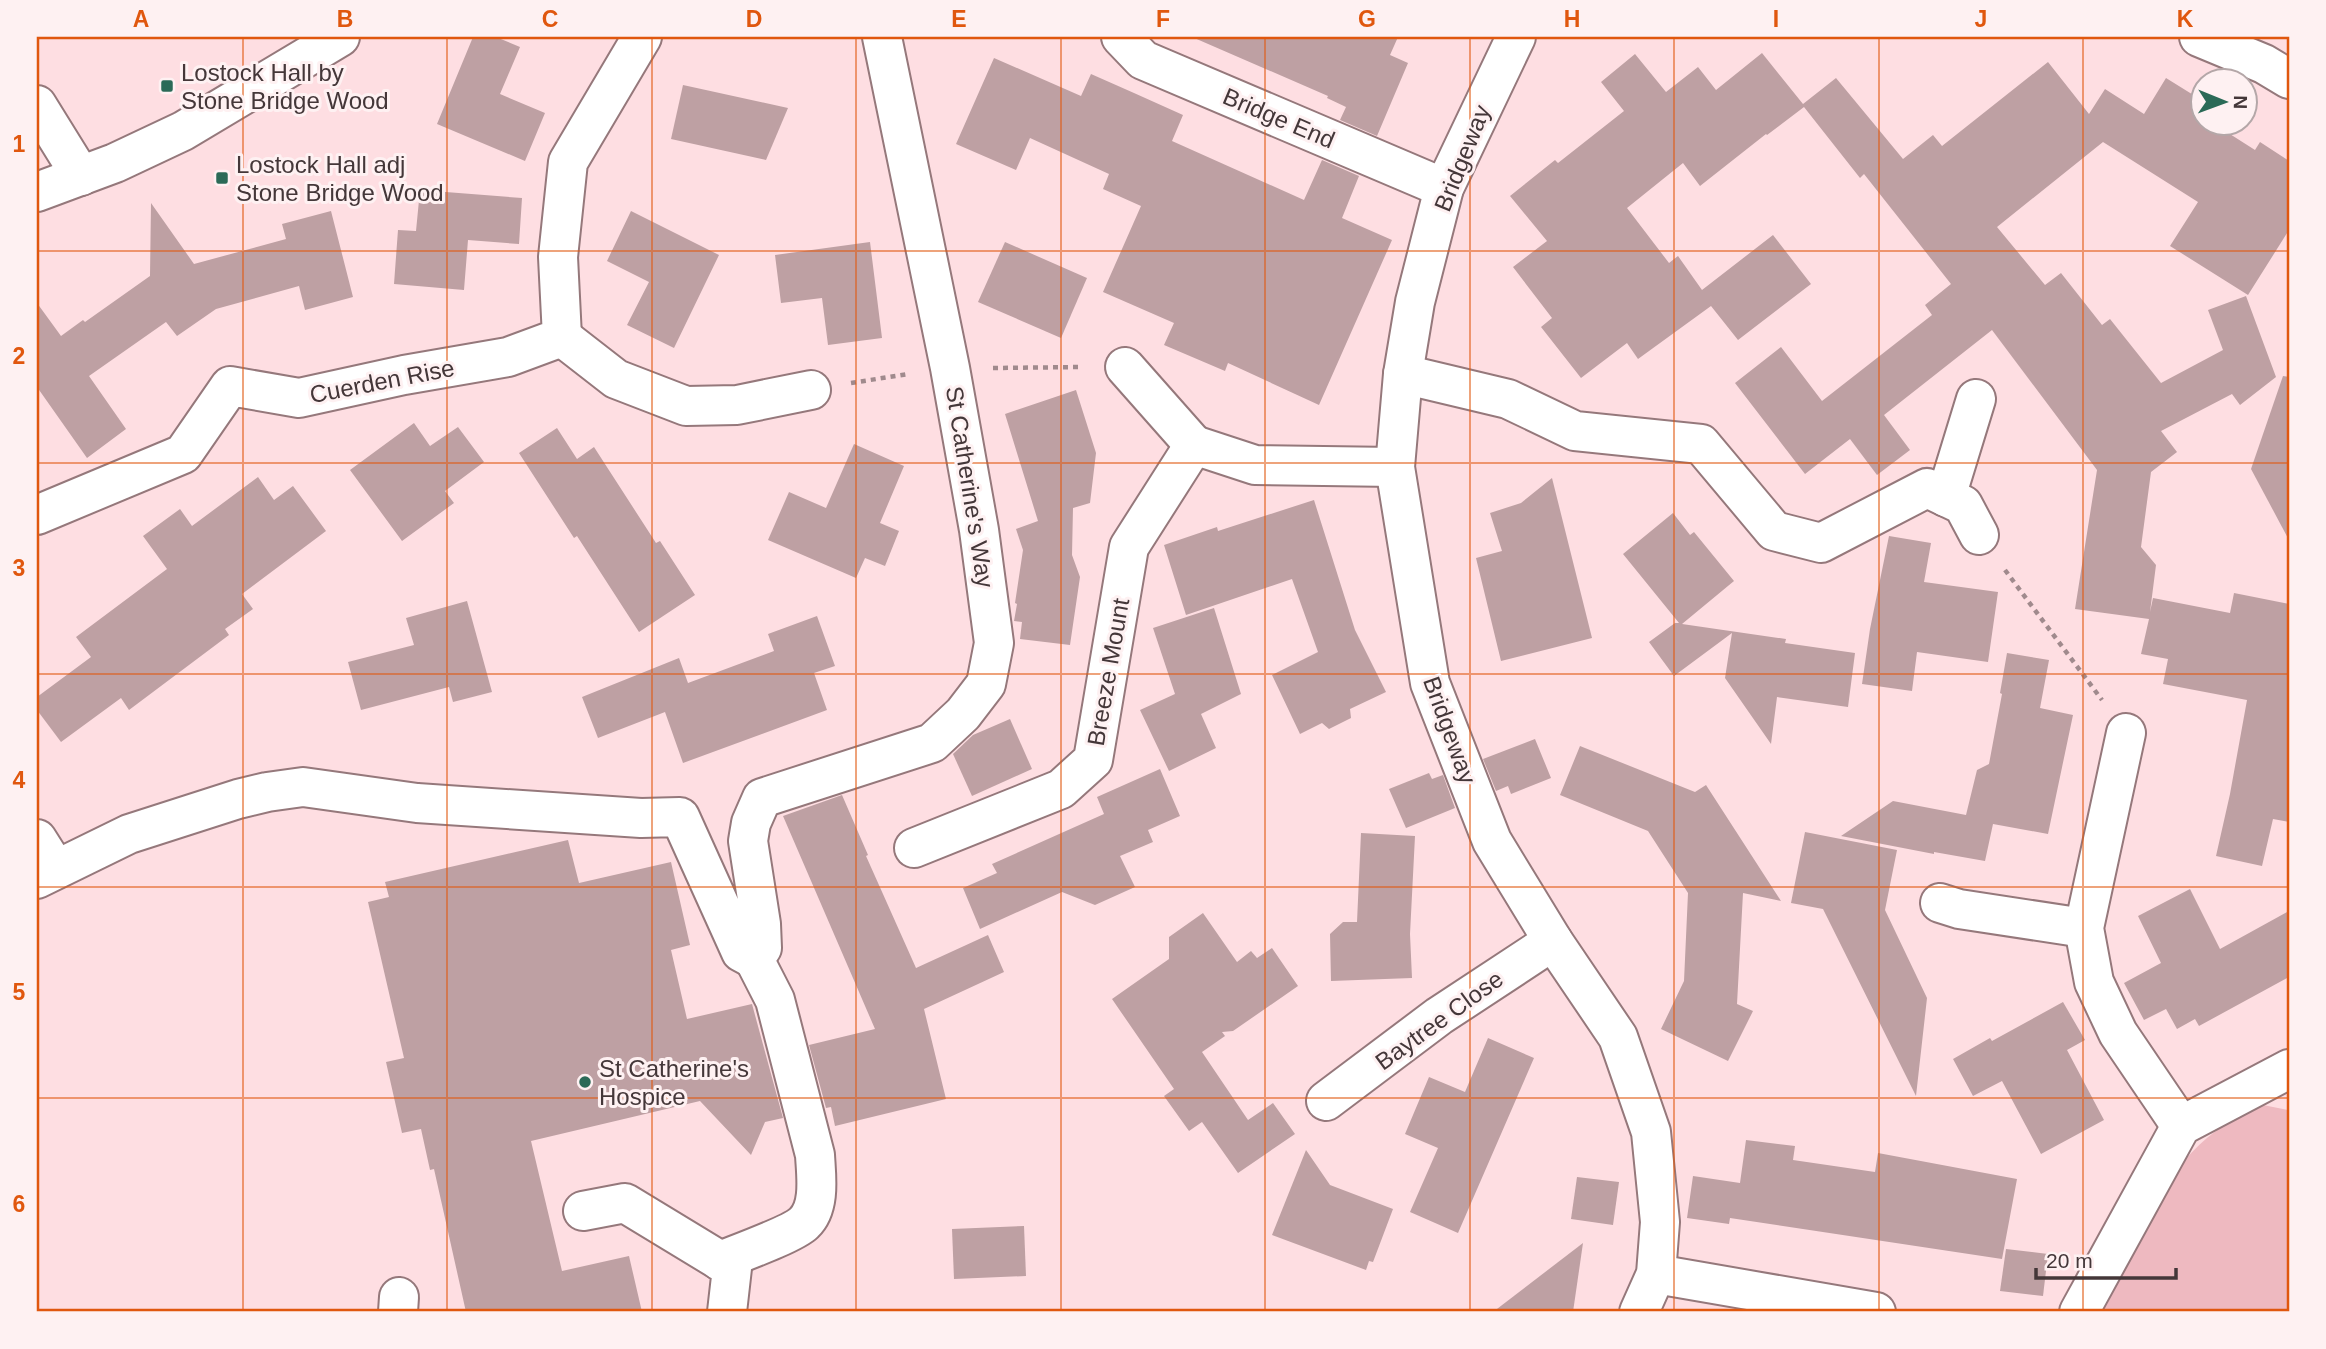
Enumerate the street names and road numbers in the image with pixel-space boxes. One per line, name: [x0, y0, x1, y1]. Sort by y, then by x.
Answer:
street label: Bridge End: [1219, 82, 1339, 154]
street label: Bridgeway: [1428, 101, 1496, 215]
street label: Cuerden Rise: [307, 354, 457, 408]
street label: St Catherine's Way: [941, 384, 999, 590]
street label: Breeze Mount: [1082, 596, 1134, 748]
street label: Bridgeway: [1418, 673, 1482, 787]
street label: Baytree Close: [1370, 965, 1508, 1075]

